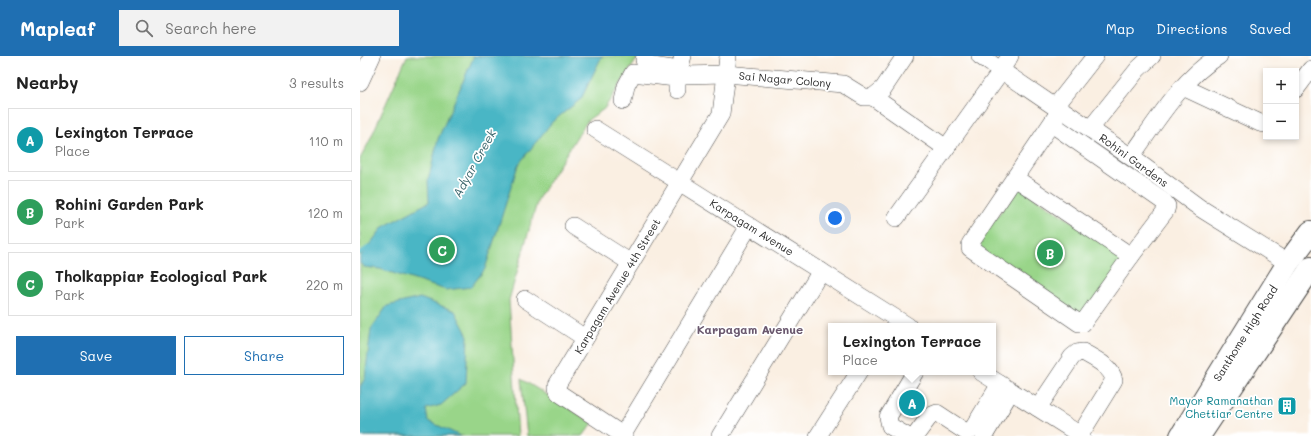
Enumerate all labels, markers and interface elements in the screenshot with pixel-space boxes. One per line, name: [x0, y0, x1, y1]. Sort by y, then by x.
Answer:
search box: [119, 10, 399, 46]
text: Mapleaf: [20, 16, 95, 41]
icon: search: [133, 17, 155, 39]
text: Search here: [165, 18, 257, 38]
text: Map: [1106, 19, 1134, 38]
text: Directions: [1156, 19, 1227, 38]
text: Saved: [1249, 19, 1291, 38]
street label: Sai Nagar Colony: [738, 67, 832, 91]
map controls: [1263, 68, 1299, 140]
button: +: [1263, 68, 1299, 104]
text: Nearby: [16, 71, 78, 93]
text: 3 results: [289, 74, 344, 91]
button: −: [1263, 104, 1299, 140]
text: Lexington Terrace: [55, 122, 193, 142]
water label: Adyar Creek: [449, 126, 500, 200]
street label: Rohini Gardens: [1096, 130, 1172, 190]
text: A: [25, 132, 35, 149]
text: 110 m: [309, 132, 343, 149]
text: Place: [55, 142, 90, 159]
text: Rohini Garden Park: [55, 194, 204, 214]
street label: Karpagam Avenue: [707, 195, 797, 259]
text: B: [26, 204, 34, 221]
text: 120 m: [307, 204, 343, 221]
your location: [825, 208, 845, 228]
text: Park: [55, 214, 84, 231]
street label: Karpagam Avenue 4th Street: [570, 215, 664, 357]
pin: C: [429, 235, 455, 265]
pin: B: [1037, 238, 1063, 268]
text: Tholkappiar Ecological Park: [55, 266, 267, 286]
text: C: [25, 276, 35, 293]
text: 220 m: [306, 276, 343, 293]
street label: Santhome High Road: [1209, 282, 1281, 384]
text: Park: [55, 286, 84, 303]
district label: Karpagam Avenue: [697, 321, 803, 337]
popup: [828, 323, 996, 375]
text: Lexington Terrace: [843, 331, 981, 351]
button: Save: [16, 336, 176, 375]
button: Share: [184, 336, 344, 375]
text: Place: [843, 351, 878, 368]
pin: A: [899, 388, 925, 418]
place label: Mayor Ramanathan Chettiar Centre: [1170, 393, 1273, 421]
building icon: Mayor Ramanathan Chettiar Centre: [1276, 395, 1298, 417]

